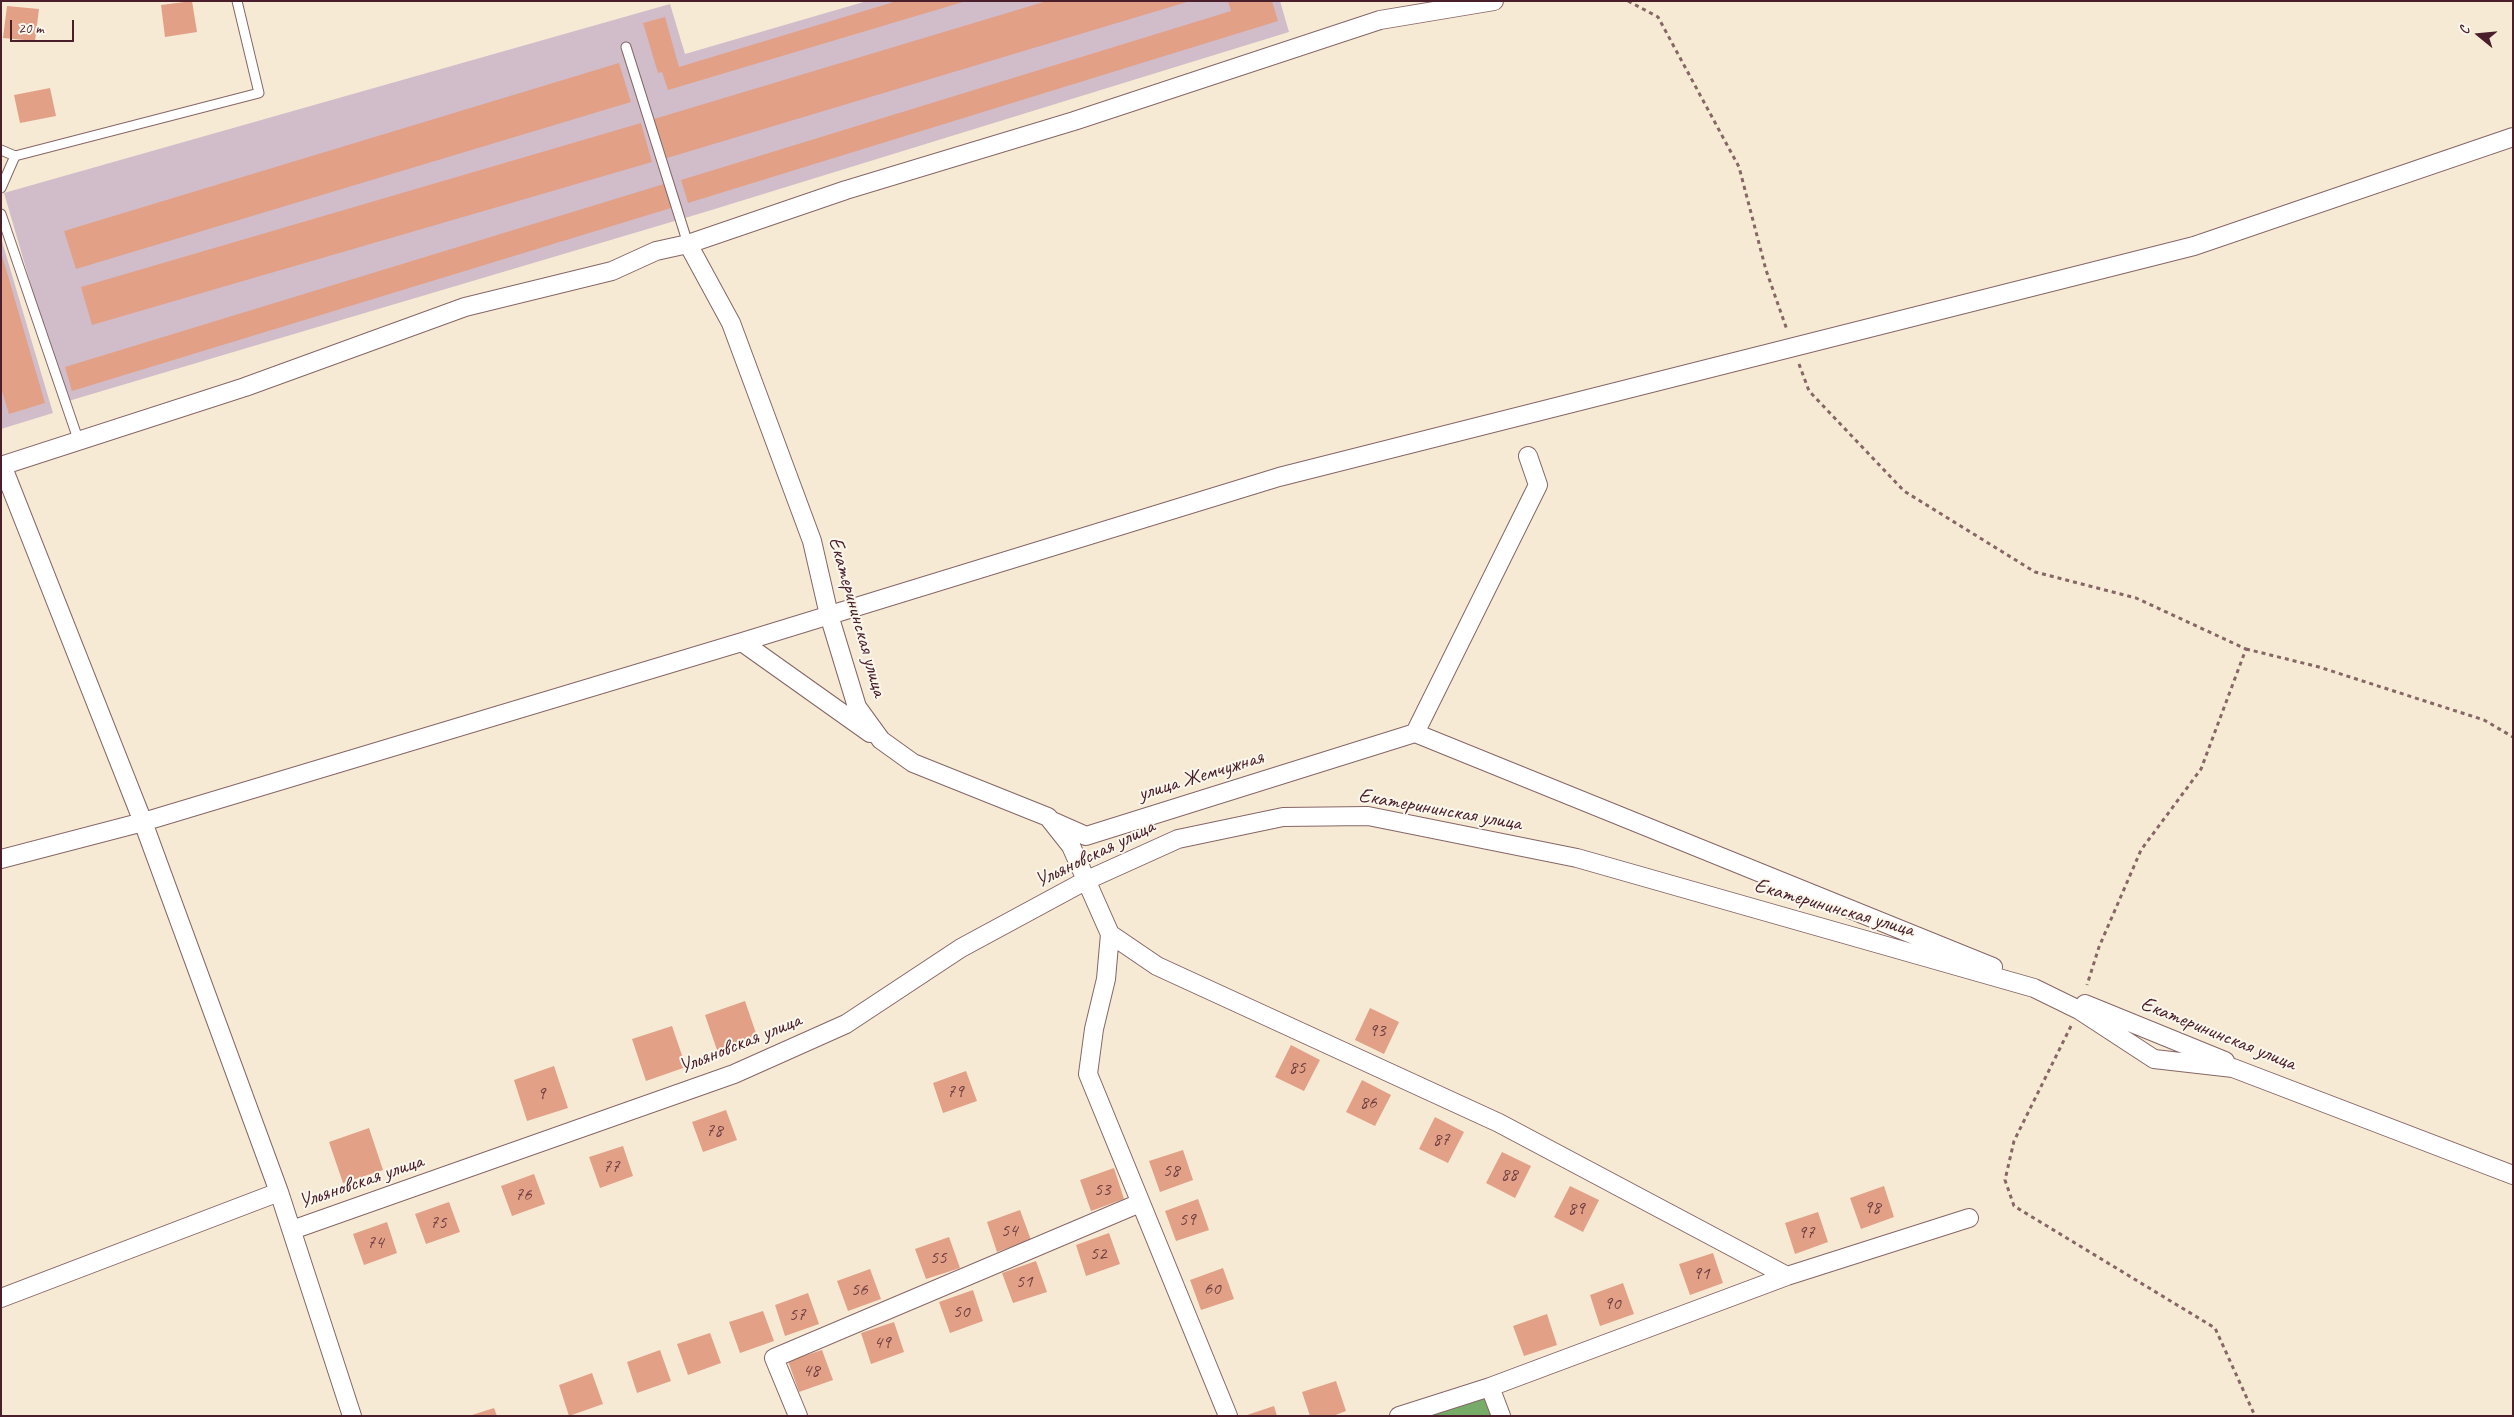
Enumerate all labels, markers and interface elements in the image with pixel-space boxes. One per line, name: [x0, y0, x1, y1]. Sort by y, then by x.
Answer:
scale bar: [12, 10, 76, 42]
north arrow: [2454, 10, 2504, 60]
text: 20 m: [18, 19, 44, 38]
text: С: [2455, 25, 2473, 36]
street label: Екатерининская улица: [822, 534, 892, 700]
street label: улица Жемчужная: [1135, 745, 1267, 807]
street label: Екатерининская улица: [1357, 783, 1523, 837]
street label: Ульяновская улица: [1031, 814, 1159, 894]
street label: Екатерининская улица: [1751, 873, 1917, 943]
street label: Екатерининская улица: [2137, 991, 2299, 1077]
street label: Ульяновская улица: [675, 1008, 805, 1080]
house number: 93: [1368, 1020, 1386, 1042]
house number: 85: [1288, 1057, 1306, 1079]
house number: 79: [946, 1081, 964, 1103]
house number: 9: [537, 1083, 545, 1105]
house number: 86: [1359, 1092, 1377, 1114]
house number: 78: [705, 1120, 723, 1142]
house number: 87: [1432, 1129, 1450, 1151]
street label: Ульяновская улица: [296, 1149, 426, 1215]
house number: 77: [602, 1156, 620, 1178]
house number: 58: [1162, 1160, 1180, 1182]
house number: 88: [1500, 1164, 1518, 1186]
house number: 53: [1093, 1179, 1111, 1201]
house number: 76: [514, 1184, 532, 1206]
house number: 98: [1863, 1197, 1881, 1219]
house number: 89: [1567, 1198, 1585, 1220]
house number: 59: [1178, 1209, 1196, 1231]
house number: 75: [429, 1212, 447, 1234]
house number: 54: [1000, 1220, 1018, 1242]
house number: 97: [1797, 1222, 1815, 1244]
house number: 74: [366, 1232, 384, 1254]
house number: 52: [1089, 1243, 1107, 1265]
house number: 55: [929, 1247, 947, 1269]
house number: 91: [1692, 1263, 1710, 1285]
house number: 51: [1015, 1271, 1033, 1293]
house number: 60: [1203, 1278, 1221, 1300]
house number: 56: [850, 1279, 868, 1301]
house number: 90: [1603, 1293, 1621, 1315]
house number: 50: [952, 1301, 970, 1323]
house number: 57: [788, 1304, 806, 1326]
house number: 49: [873, 1332, 891, 1354]
house number: 48: [802, 1360, 820, 1382]

